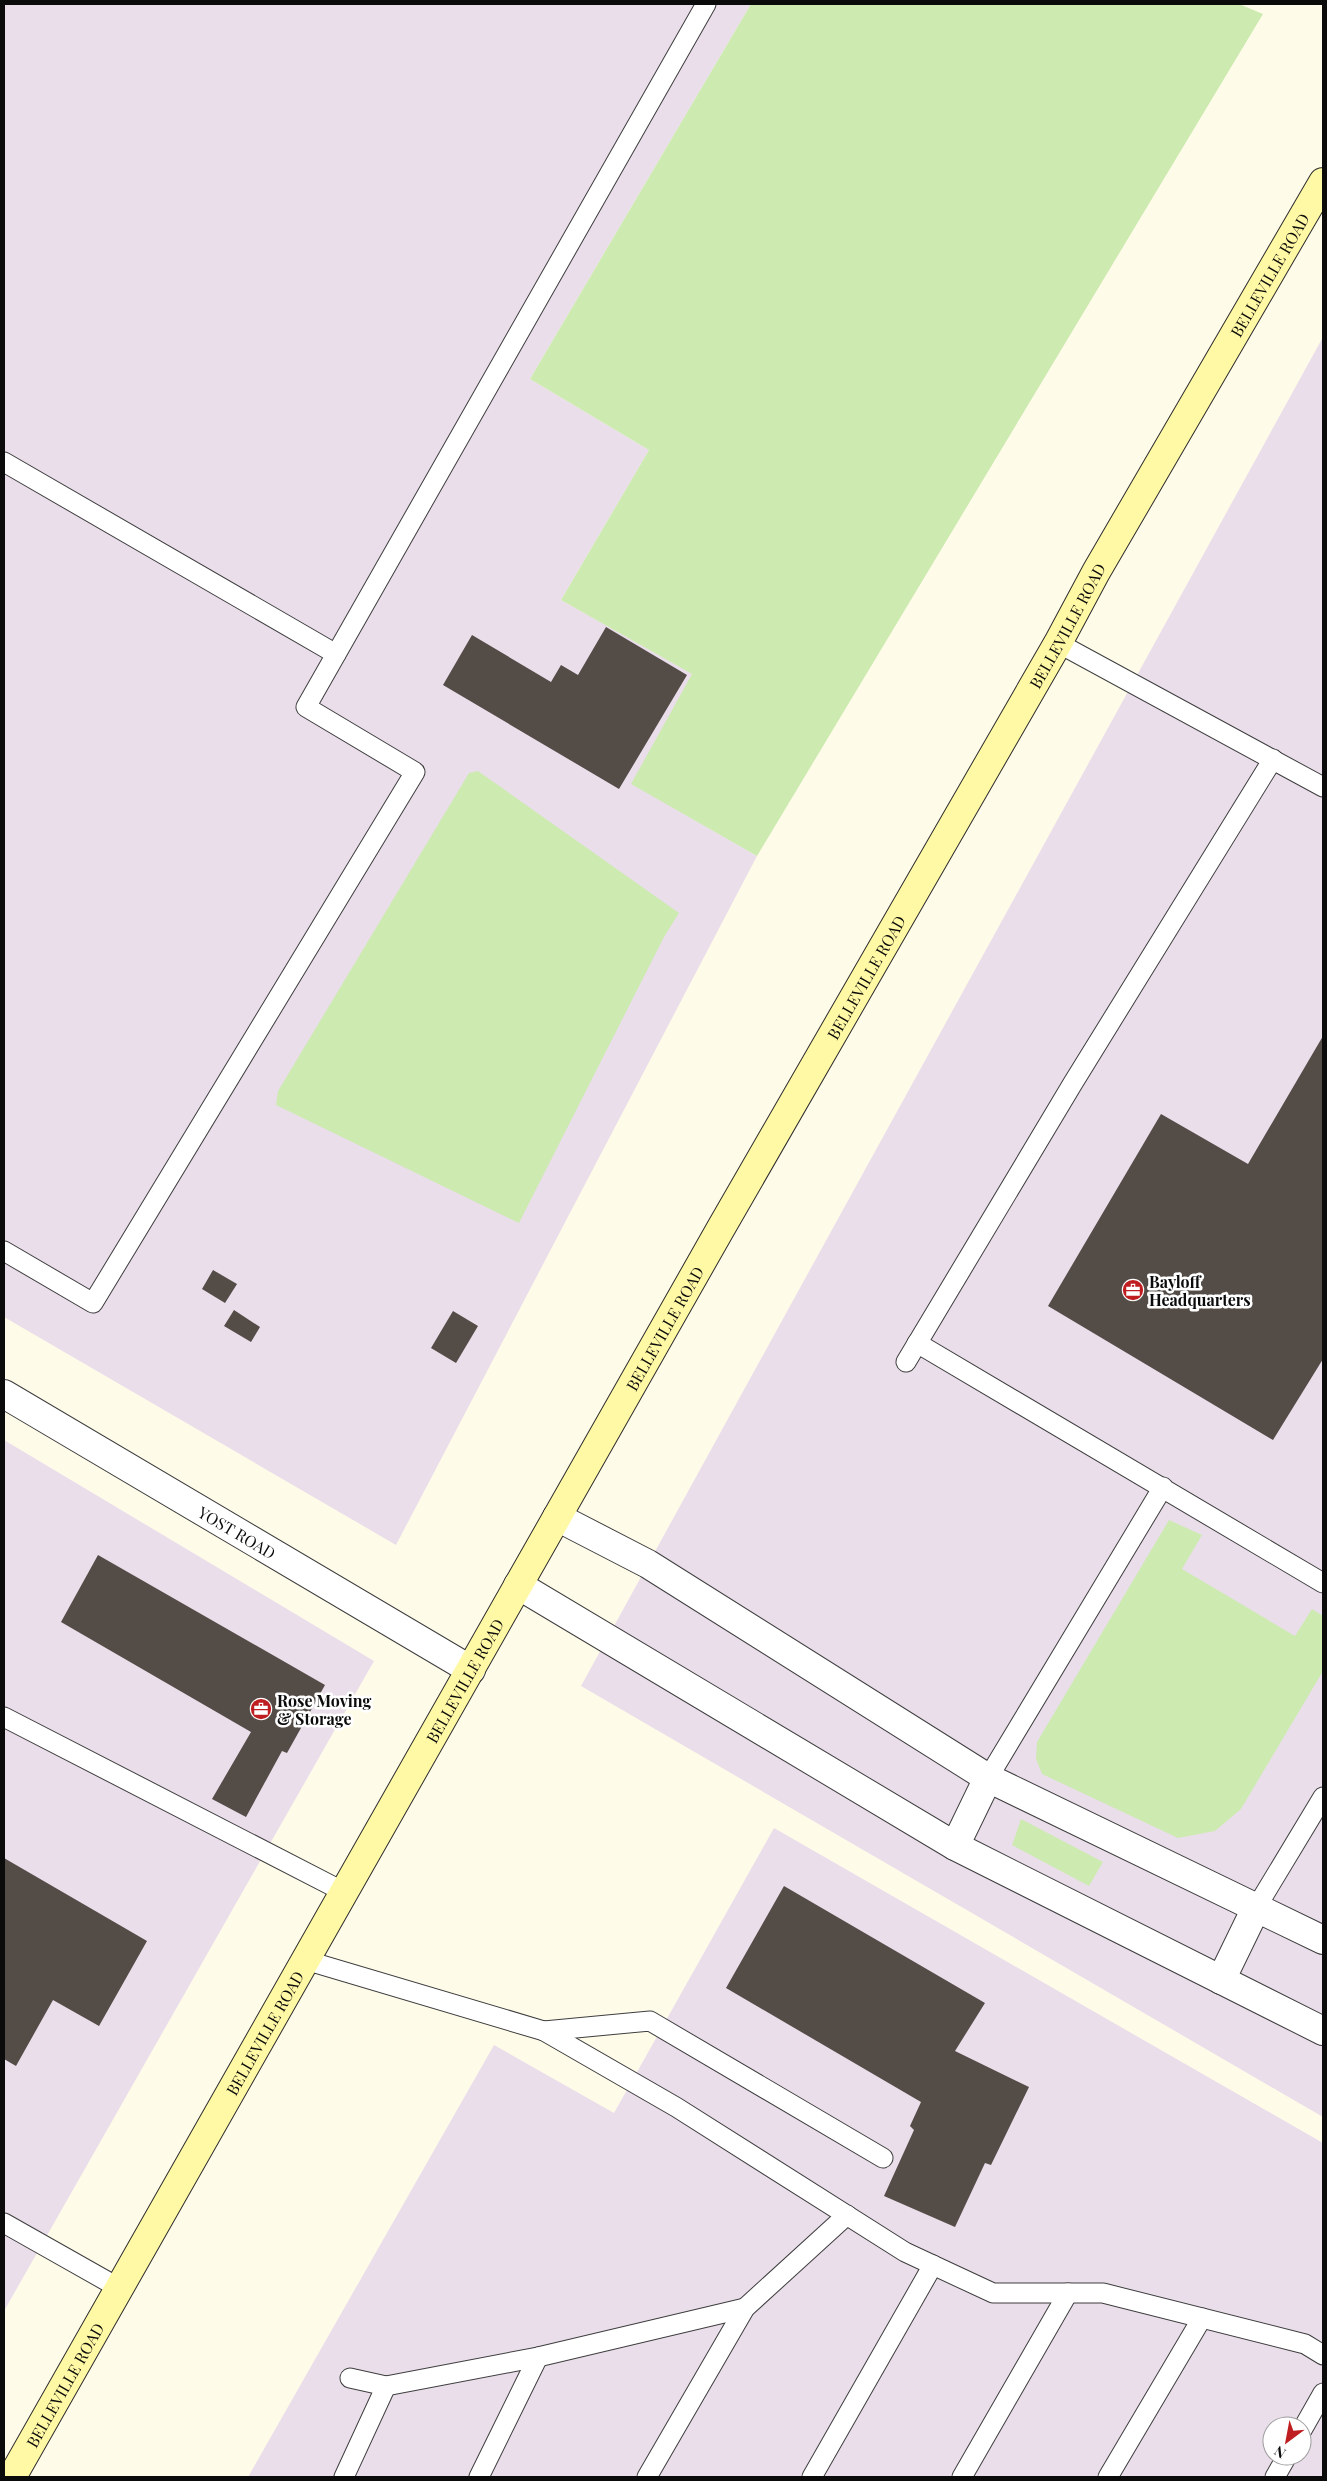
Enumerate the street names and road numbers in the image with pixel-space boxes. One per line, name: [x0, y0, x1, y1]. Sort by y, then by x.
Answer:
street label: BELLEVILLE ROAD: [1225, 209, 1313, 340]
street label: BELLEVILLE ROAD: [1024, 559, 1110, 692]
street label: BELLEVILLE ROAD: [822, 911, 910, 1043]
street label: BELLEVILLE ROAD: [621, 1262, 708, 1394]
street label: YOST ROAD: [194, 1500, 280, 1563]
street label: BELLEVILLE ROAD: [421, 1614, 508, 1746]
street label: BELLEVILLE ROAD: [221, 1967, 308, 2099]
street label: BELLEVILLE ROAD: [21, 2319, 108, 2451]

